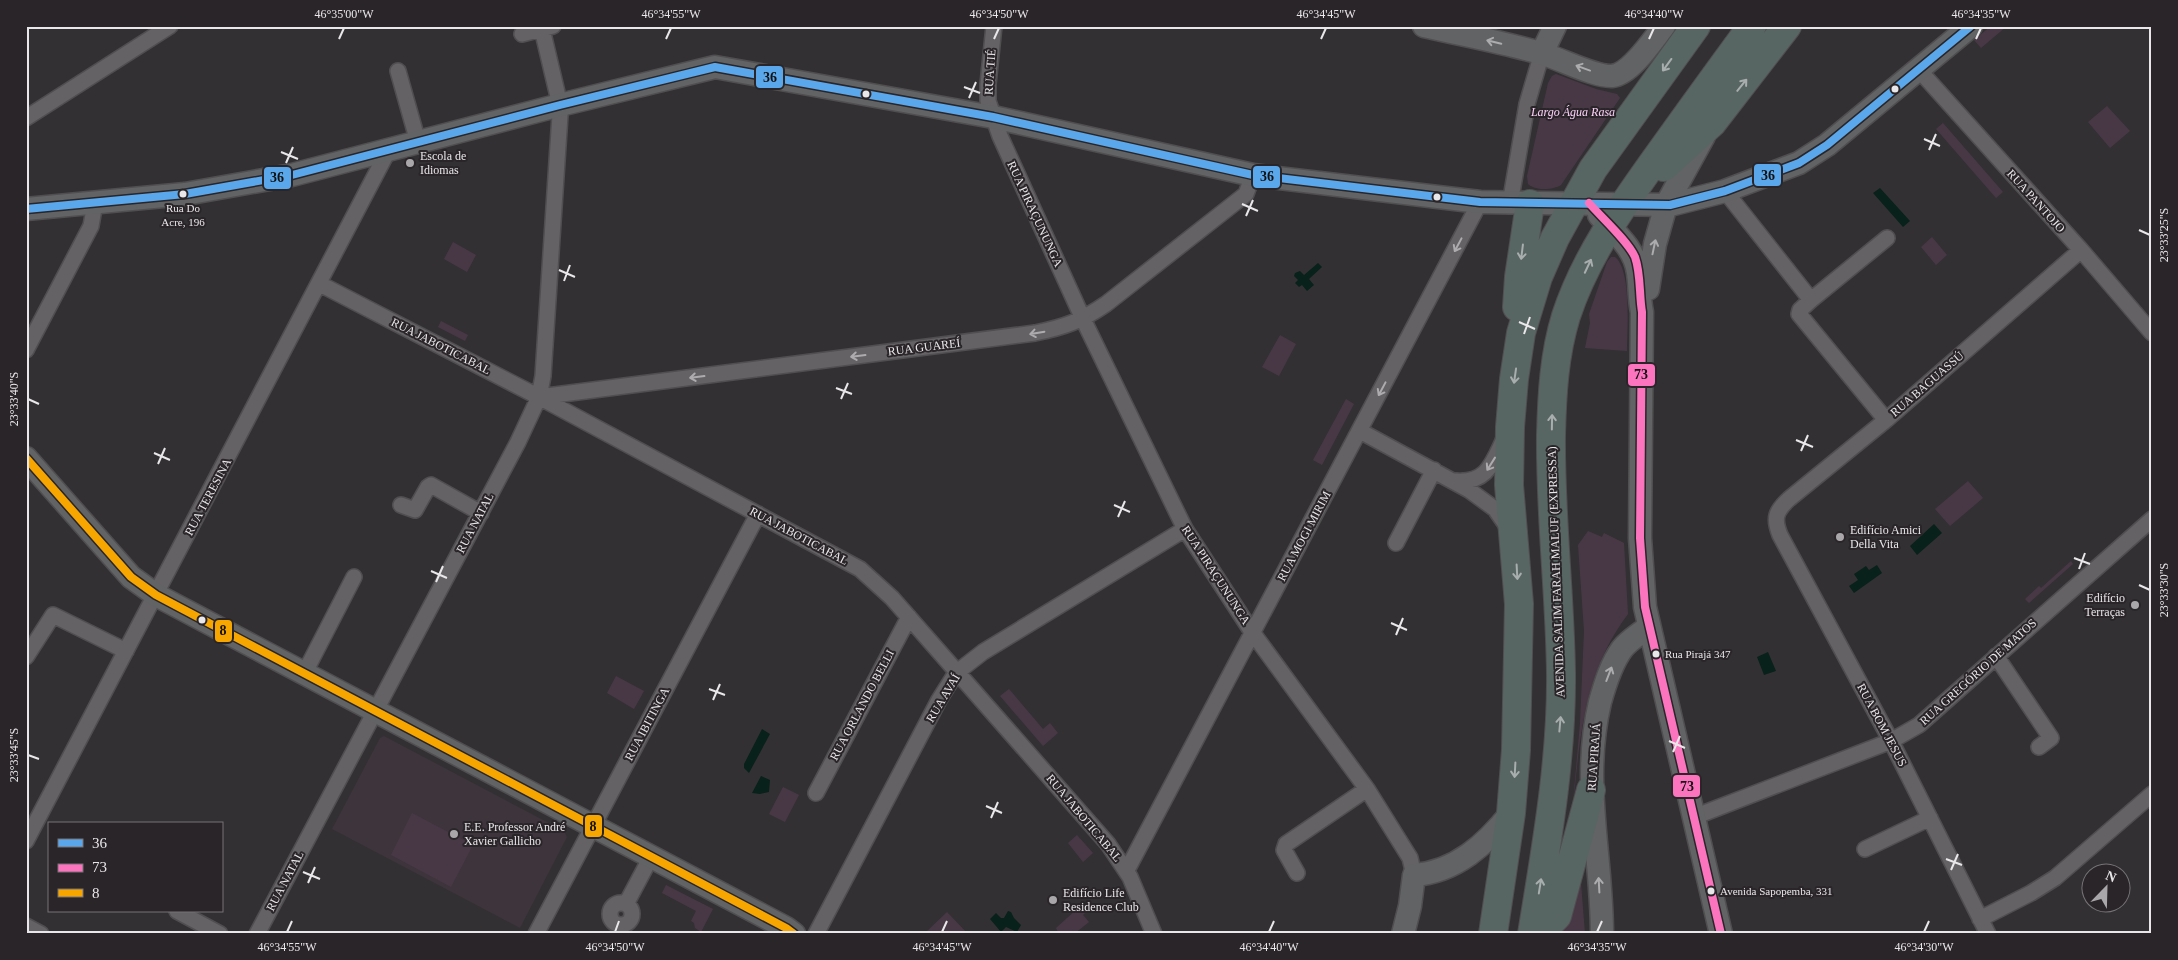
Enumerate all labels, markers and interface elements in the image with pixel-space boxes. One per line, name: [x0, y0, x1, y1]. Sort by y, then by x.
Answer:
text: 46°35'00"W: [314, 7, 374, 21]
text: 46°34'55"W: [641, 7, 701, 21]
text: 46°34'50"W: [969, 7, 1029, 21]
text: 46°34'45"W: [1296, 7, 1356, 21]
text: 46°34'40"W: [1624, 7, 1684, 21]
text: 46°34'35"W: [1951, 7, 2011, 21]
one-way arrow: [1487, 37, 1503, 46]
street label: RUA TIÉ: [981, 49, 999, 95]
one-way arrow: [1662, 58, 1672, 72]
one-way arrow: [1576, 63, 1592, 72]
line badge: 36: [755, 65, 784, 89]
text: 36: [763, 70, 777, 85]
one-way arrow: [1737, 78, 1748, 91]
unlabelled marker: [1890, 84, 1900, 94]
unlabelled marker: [861, 89, 871, 99]
park label: Largo Água Rasa: [1530, 105, 1615, 119]
place label: Escola de Idiomas: [420, 149, 466, 177]
marker: Escola de Idiomas: [404, 157, 416, 169]
street label: RUA PIRAÇUNUNGA: [1004, 159, 1066, 269]
line badge: 36: [1753, 163, 1782, 187]
line badge: 36: [1252, 165, 1281, 189]
line badge: 36: [263, 166, 292, 190]
street label: RUA PANTOJO: [2004, 167, 2068, 236]
text: 36: [1761, 168, 1775, 183]
text: 36: [1260, 169, 1274, 184]
text: 36: [270, 170, 284, 185]
marker: Rua Do Acre, 196: [178, 189, 188, 199]
unlabelled marker: [1432, 192, 1442, 202]
place label: Rua Do Acre, 196: [161, 202, 205, 228]
text: 23°33'25"S: [2157, 208, 2171, 262]
one-way arrow: [1453, 238, 1463, 253]
one-way arrow: [1650, 240, 1659, 256]
one-way arrow: [1517, 244, 1527, 260]
one-way arrow: [1583, 259, 1593, 274]
street label: RUA JABOTICABAL: [389, 315, 493, 377]
one-way arrow: [1029, 328, 1045, 338]
street label: RUA GUAREÍ: [887, 336, 961, 358]
street label: RUA BAGUASSÚ: [1888, 348, 1967, 420]
one-way arrow: [851, 351, 867, 361]
line badge: 73: [1627, 363, 1656, 387]
one-way arrow: [1509, 367, 1519, 383]
text: 73: [1634, 367, 1648, 382]
text: 23°33'40"S: [7, 372, 21, 426]
one-way arrow: [689, 372, 705, 382]
one-way arrow: [1377, 381, 1386, 396]
one-way arrow: [1547, 414, 1556, 430]
street label: AVENIDA SALIM FARAH MALUF (EXPRESSA): [1545, 446, 1567, 698]
street label: RUA TERESINA: [182, 456, 234, 538]
one-way arrow: [1485, 457, 1495, 471]
street label: RUA MOGI MIRIM: [1274, 488, 1334, 583]
street label: RUA NATAL: [453, 491, 497, 555]
street label: RUA JABOTICABAL: [747, 504, 851, 568]
street label: RUA PIRAÇUNUNGA: [1179, 523, 1253, 627]
place label: Edifício Amici Della Vita: [1850, 523, 1922, 551]
marker: Edifício Amici Della Vita: [1834, 531, 1846, 543]
text: 23°33'30"S: [2157, 563, 2171, 617]
one-way arrow: [1513, 564, 1522, 580]
place label: Edifício Terraças: [2085, 591, 2125, 619]
marker: Edifício Terraças: [2129, 599, 2141, 611]
unlabelled marker: [197, 615, 207, 625]
street label: RUA GREGÓRIO DE MATOS: [1917, 616, 2039, 728]
line badge: 8: [214, 619, 233, 643]
text: 8: [220, 623, 227, 638]
street label: RUA ORLANDO BELLI: [827, 647, 897, 763]
place label: Rua Pirajá 347: [1665, 648, 1731, 660]
marker: Rua Pirajá 347: [1651, 649, 1661, 659]
one-way arrow: [1605, 667, 1614, 682]
street label: RUA AVAÍ: [923, 671, 963, 725]
street label: RUA BOM JESUS: [1854, 681, 1910, 769]
street label: RUA IBITINGA: [622, 685, 672, 763]
one-way arrow: [1555, 717, 1565, 733]
street label: RUA PIRAJÁ: [1585, 722, 1603, 792]
text: 23°33'45"S: [7, 728, 21, 782]
one-way arrow: [1511, 762, 1520, 778]
street label: RUA JABOTICABAL: [1043, 771, 1125, 865]
line badge: 73: [1672, 774, 1701, 798]
text: 73: [1680, 779, 1694, 794]
line badge: 8: [584, 814, 603, 838]
text: 8: [590, 819, 597, 834]
place label: E.E. Professor André Xavier Gallicho: [464, 820, 565, 848]
legend: [48, 822, 222, 912]
marker: E.E. Professor André Xavier Gallicho: [448, 828, 460, 840]
text: 36: [92, 835, 108, 851]
street label: RUA NATAL: [263, 849, 307, 913]
text: 73: [92, 859, 107, 875]
north arrow: [2080, 862, 2130, 912]
text: N: [2103, 868, 2118, 885]
one-way arrow: [1595, 877, 1604, 893]
one-way arrow: [1535, 878, 1545, 894]
text: 8: [92, 885, 100, 901]
place label: Avenida Sapopemba, 331: [1720, 885, 1833, 897]
place label: Edifício Life Residence Club: [1063, 886, 1139, 914]
marker: Avenida Sapopemba, 331: [1706, 886, 1716, 896]
marker: Edifício Life Residence Club: [1047, 894, 1059, 906]
text: 46°34'55"W: [257, 940, 317, 954]
text: 46°34'50"W: [585, 940, 645, 954]
text: 46°34'45"W: [912, 940, 972, 954]
text: 46°34'40"W: [1239, 940, 1299, 954]
text: 46°34'35"W: [1567, 940, 1627, 954]
text: 46°34'30"W: [1894, 940, 1954, 954]

